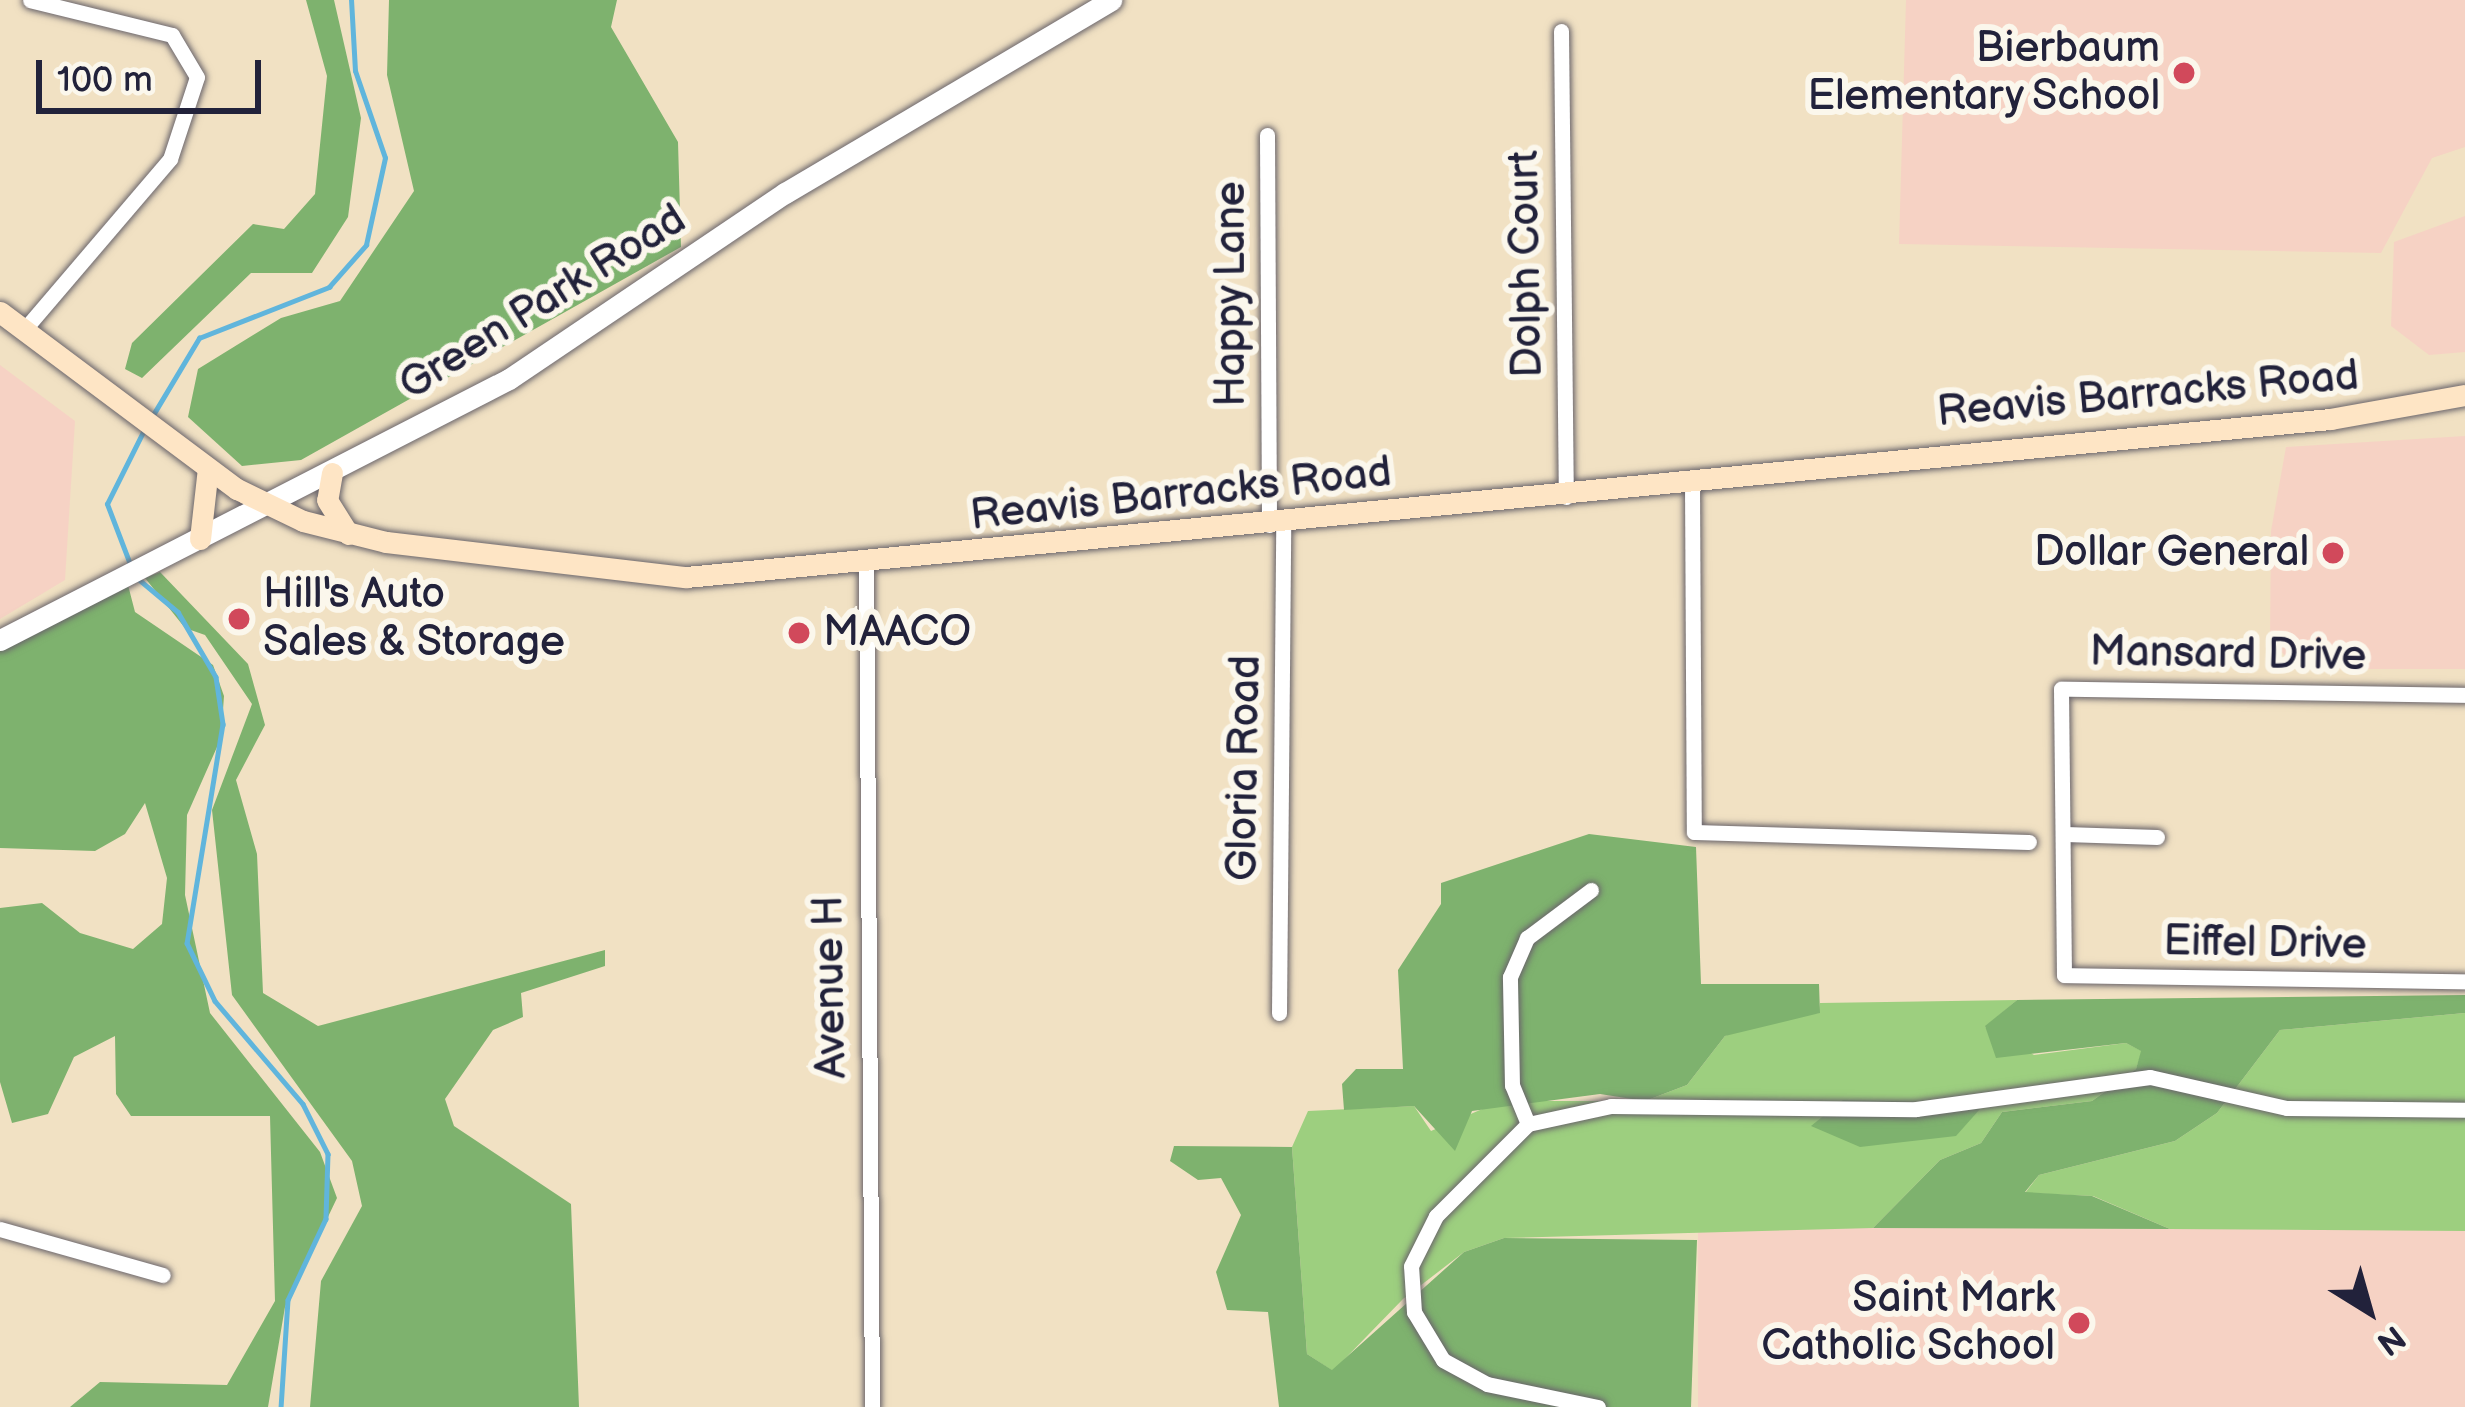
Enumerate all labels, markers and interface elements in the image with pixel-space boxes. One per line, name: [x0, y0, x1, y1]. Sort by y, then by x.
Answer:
place label: Bierbaum Elementary School: [1804, 24, 2160, 122]
scale bar: [42, 36, 267, 110]
text: 100 m: [57, 59, 153, 102]
marker: Bierbaum Elementary School: [2171, 60, 2197, 86]
street label: Dolph Court: [1500, 150, 1554, 378]
street label: Happy Lane: [1207, 180, 1257, 408]
street label: Green Park Road: [391, 195, 695, 411]
street label: Reavis Barracks Road: [1935, 351, 2361, 439]
street label: Reavis Barracks Road: [968, 448, 1394, 542]
place label: Dollar General: [2034, 528, 2309, 578]
marker: Dollar General: [2320, 540, 2346, 566]
place label: Hill's Auto Sales & Storage: [263, 570, 566, 668]
marker: Hill's Auto Sales & Storage: [226, 606, 252, 632]
place label: MAACO: [823, 608, 971, 658]
marker: MAACO: [786, 620, 812, 646]
street label: Mansard Drive: [2089, 627, 2367, 683]
street label: Gloria Road: [1218, 655, 1272, 881]
street label: Avenue H: [804, 895, 858, 1079]
street label: Eiffel Drive: [2163, 917, 2367, 971]
north arrow: [2309, 1251, 2429, 1371]
place label: Saint Mark Catholic School: [1760, 1274, 2055, 1372]
marker: Saint Mark Catholic School: [2066, 1310, 2092, 1336]
text: N: [2369, 1316, 2413, 1363]

